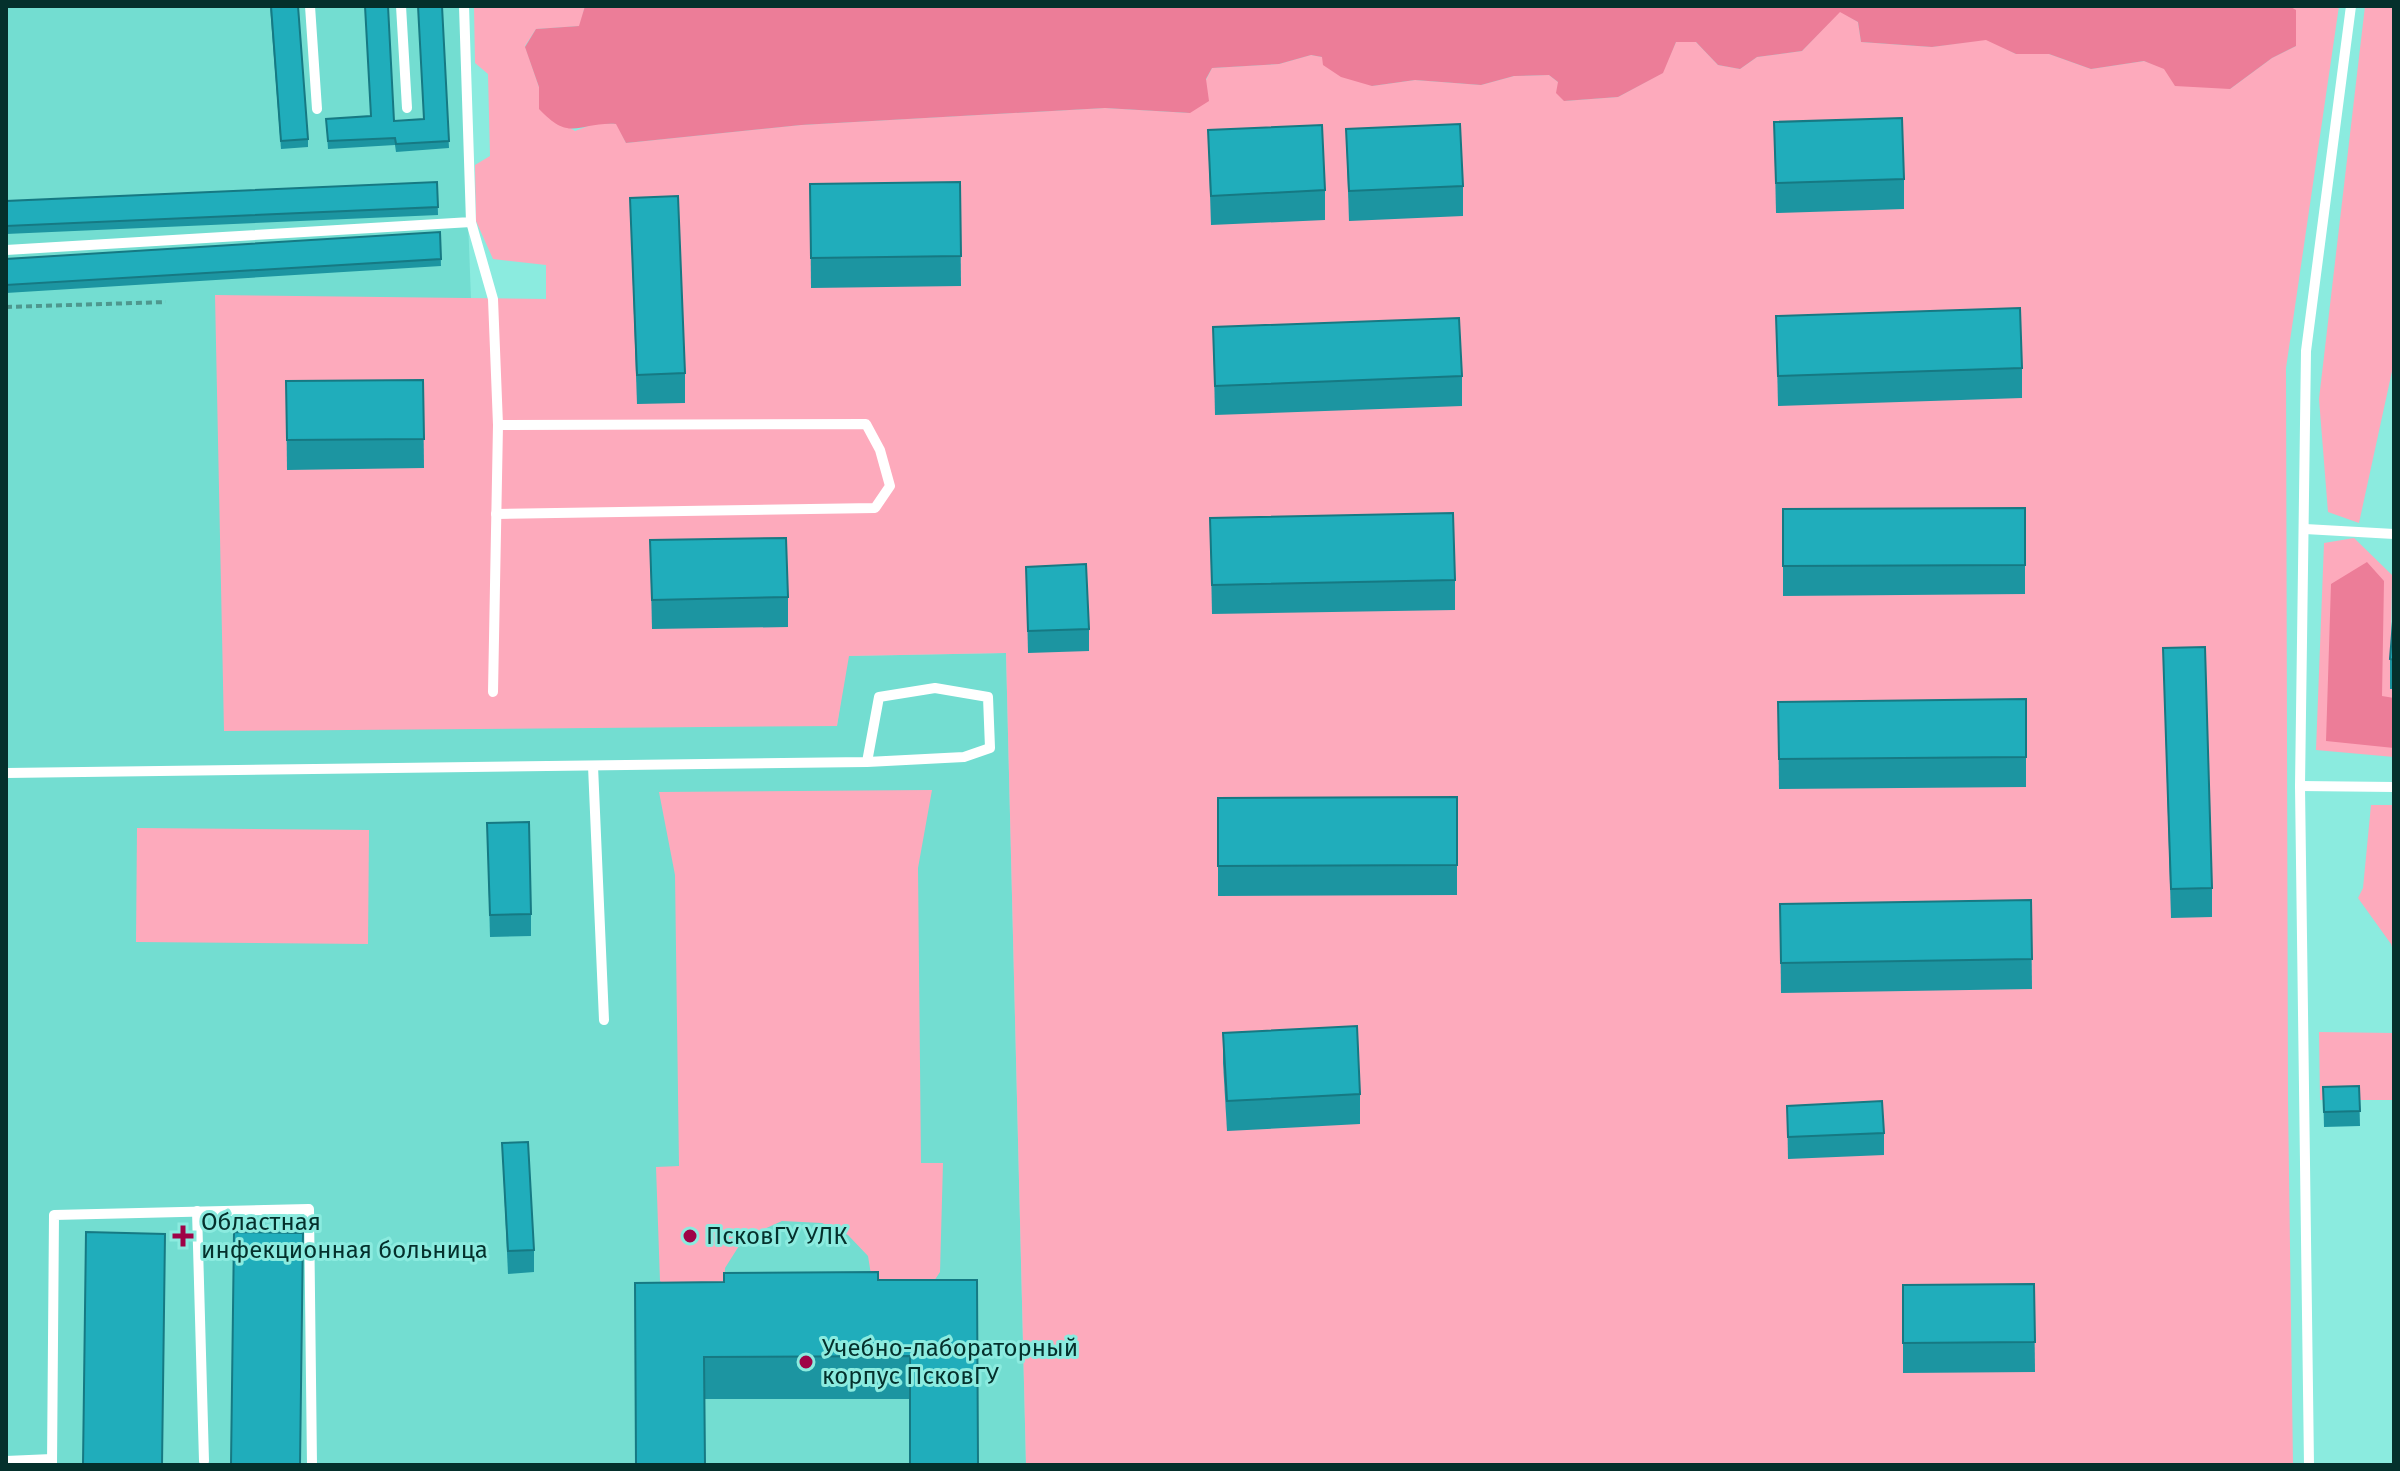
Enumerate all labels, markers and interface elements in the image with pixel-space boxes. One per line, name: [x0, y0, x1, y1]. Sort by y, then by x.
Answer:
place label: Областная инфекционная больница: [201, 1208, 488, 1264]
place label: ПсковГУ УЛК: [706, 1222, 847, 1250]
marker: Областная инфекционная больница: [172, 1225, 194, 1247]
marker: ПсковГУ УЛК: [681, 1227, 699, 1245]
place label: Учебно-лабораторный корпус ПсковГУ: [822, 1334, 1078, 1390]
marker: Учебно-лабораторный корпус ПсковГУ: [797, 1353, 815, 1371]

